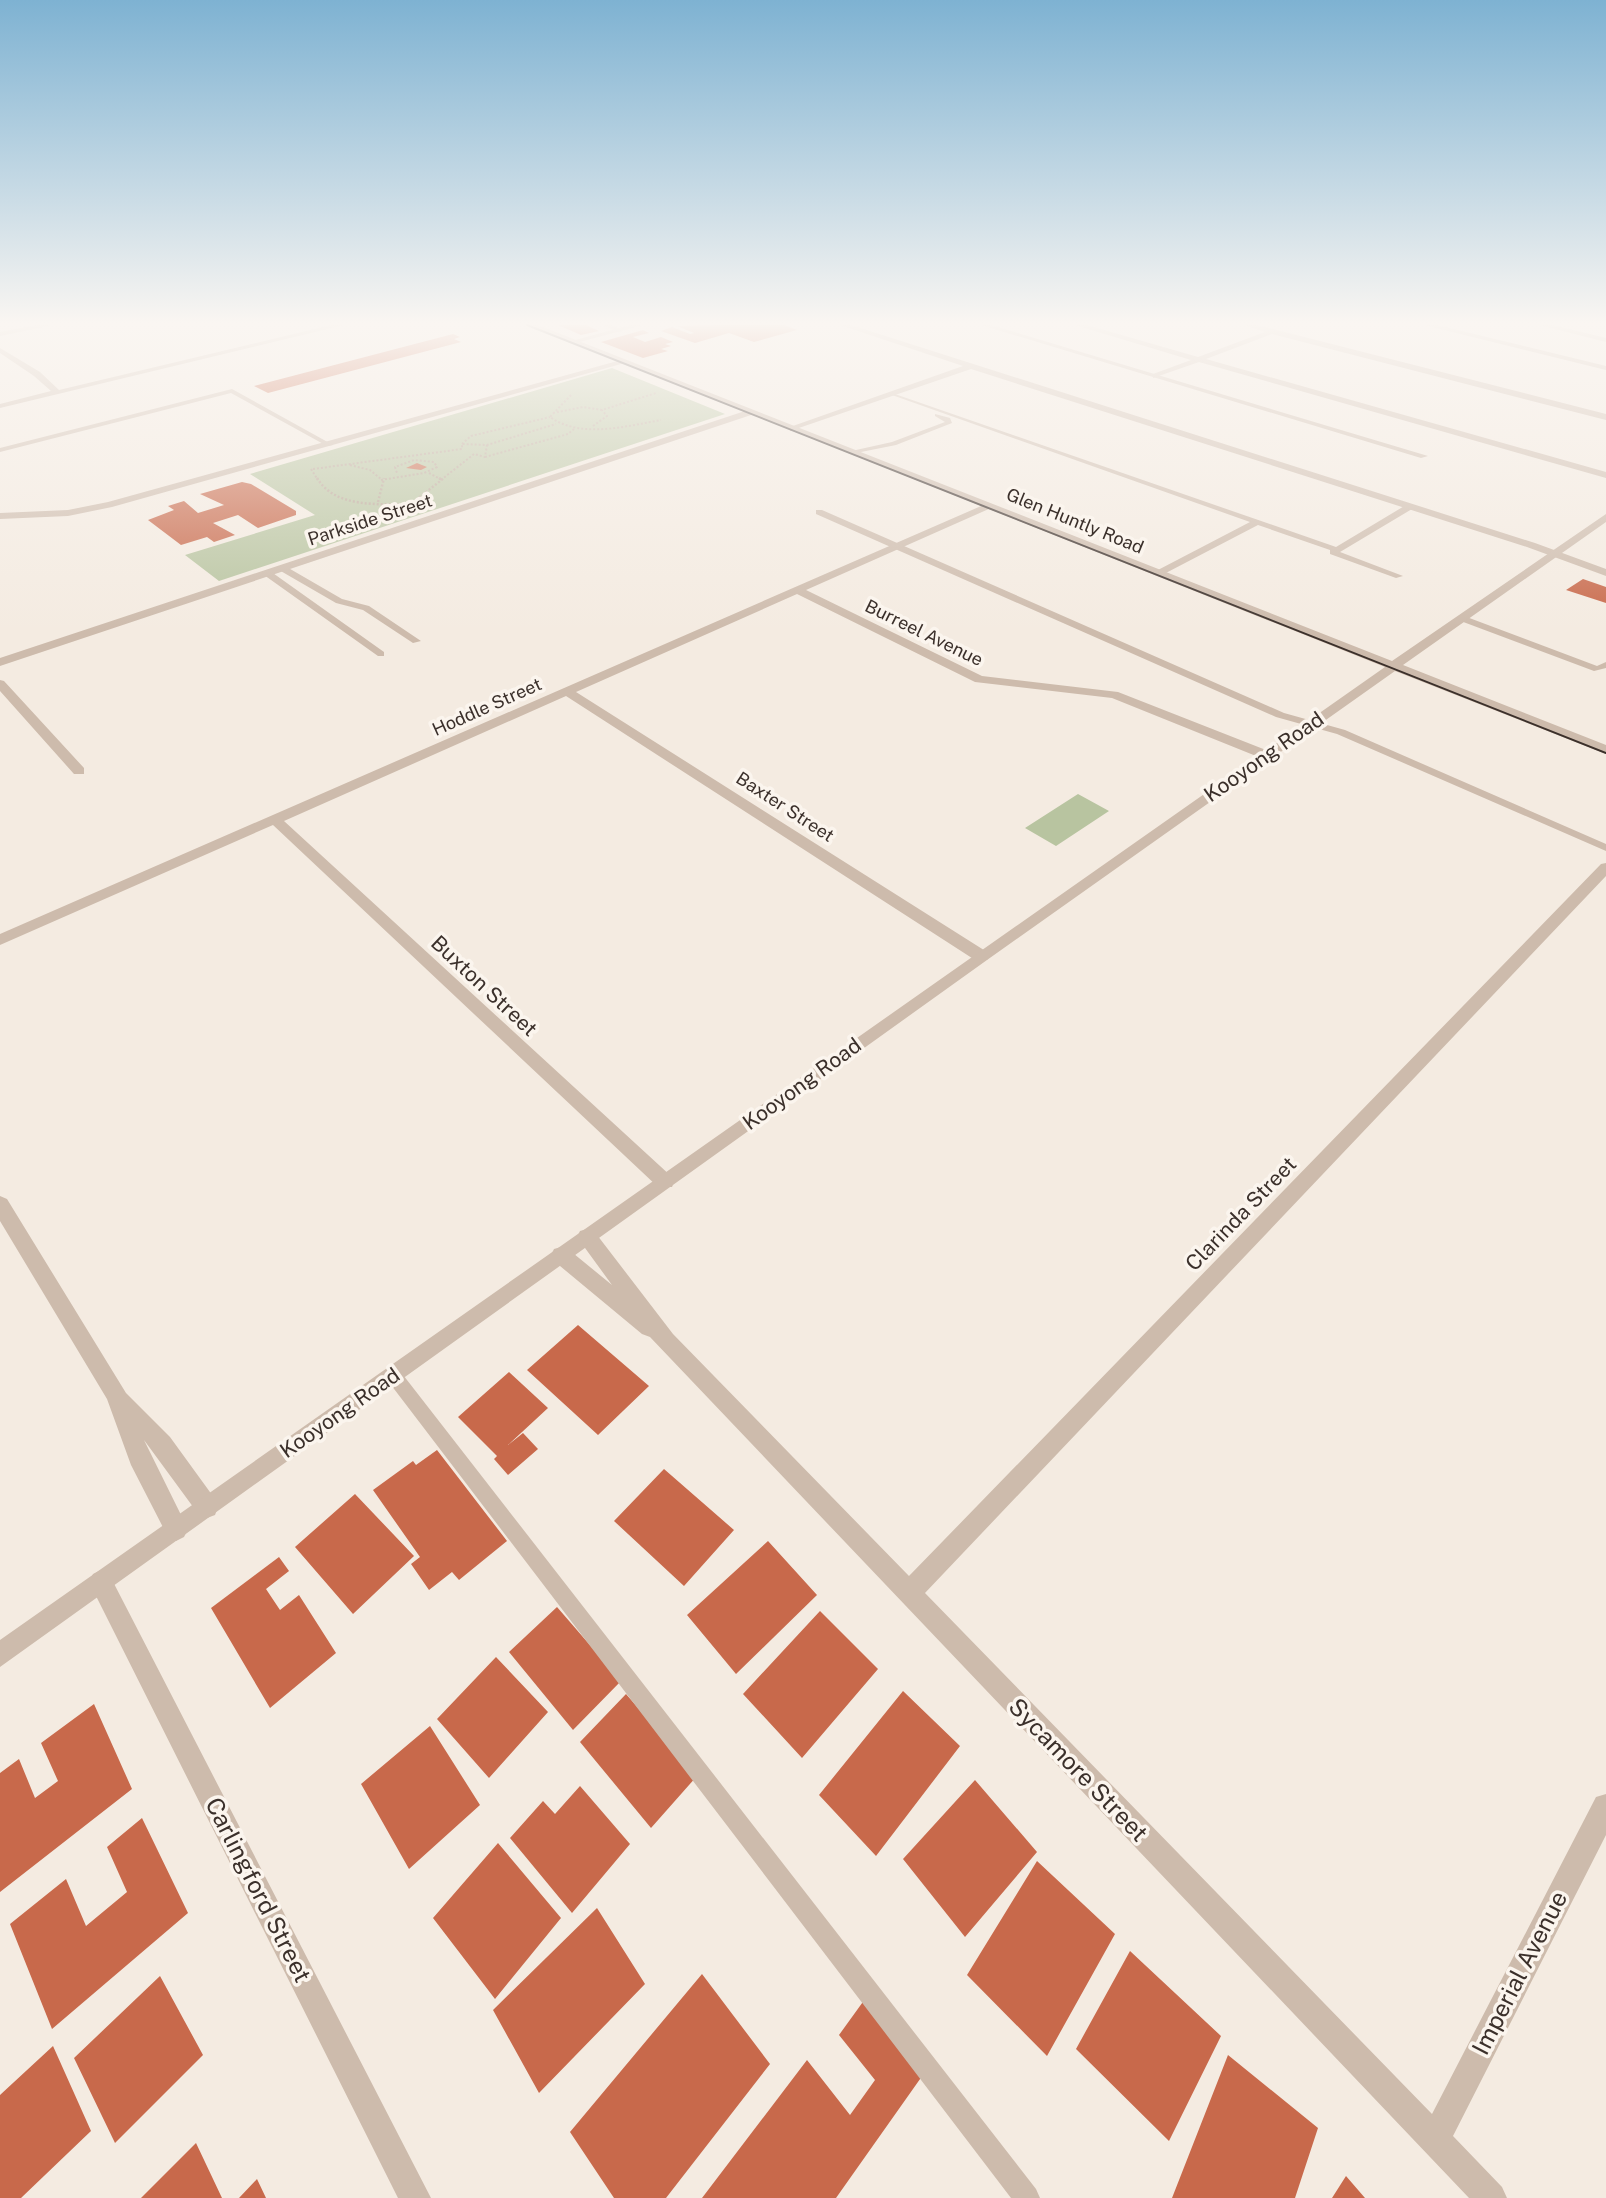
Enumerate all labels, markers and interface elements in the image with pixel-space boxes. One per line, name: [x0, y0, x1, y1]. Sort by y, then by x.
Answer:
street label: Glen Huntly Road: [1003, 483, 1147, 558]
street label: Parkside Street: [305, 490, 435, 550]
street label: Burreel Avenue: [862, 595, 987, 670]
street label: Hoddle Street: [429, 673, 545, 740]
street label: Kooyong Road: [1199, 706, 1328, 807]
street label: Baxter Street: [732, 767, 838, 846]
street label: Buxton Street: [426, 930, 543, 1041]
street label: Kooyong Road: [738, 1032, 866, 1135]
street label: Clarinda Street: [1180, 1152, 1301, 1276]
street label: Kooyong Road: [275, 1362, 404, 1463]
street label: Sycamore Street: [1003, 1692, 1154, 1847]
street label: Carlingford Street: [200, 1792, 318, 1987]
street label: Imperial Avenue: [1466, 1886, 1572, 2059]

